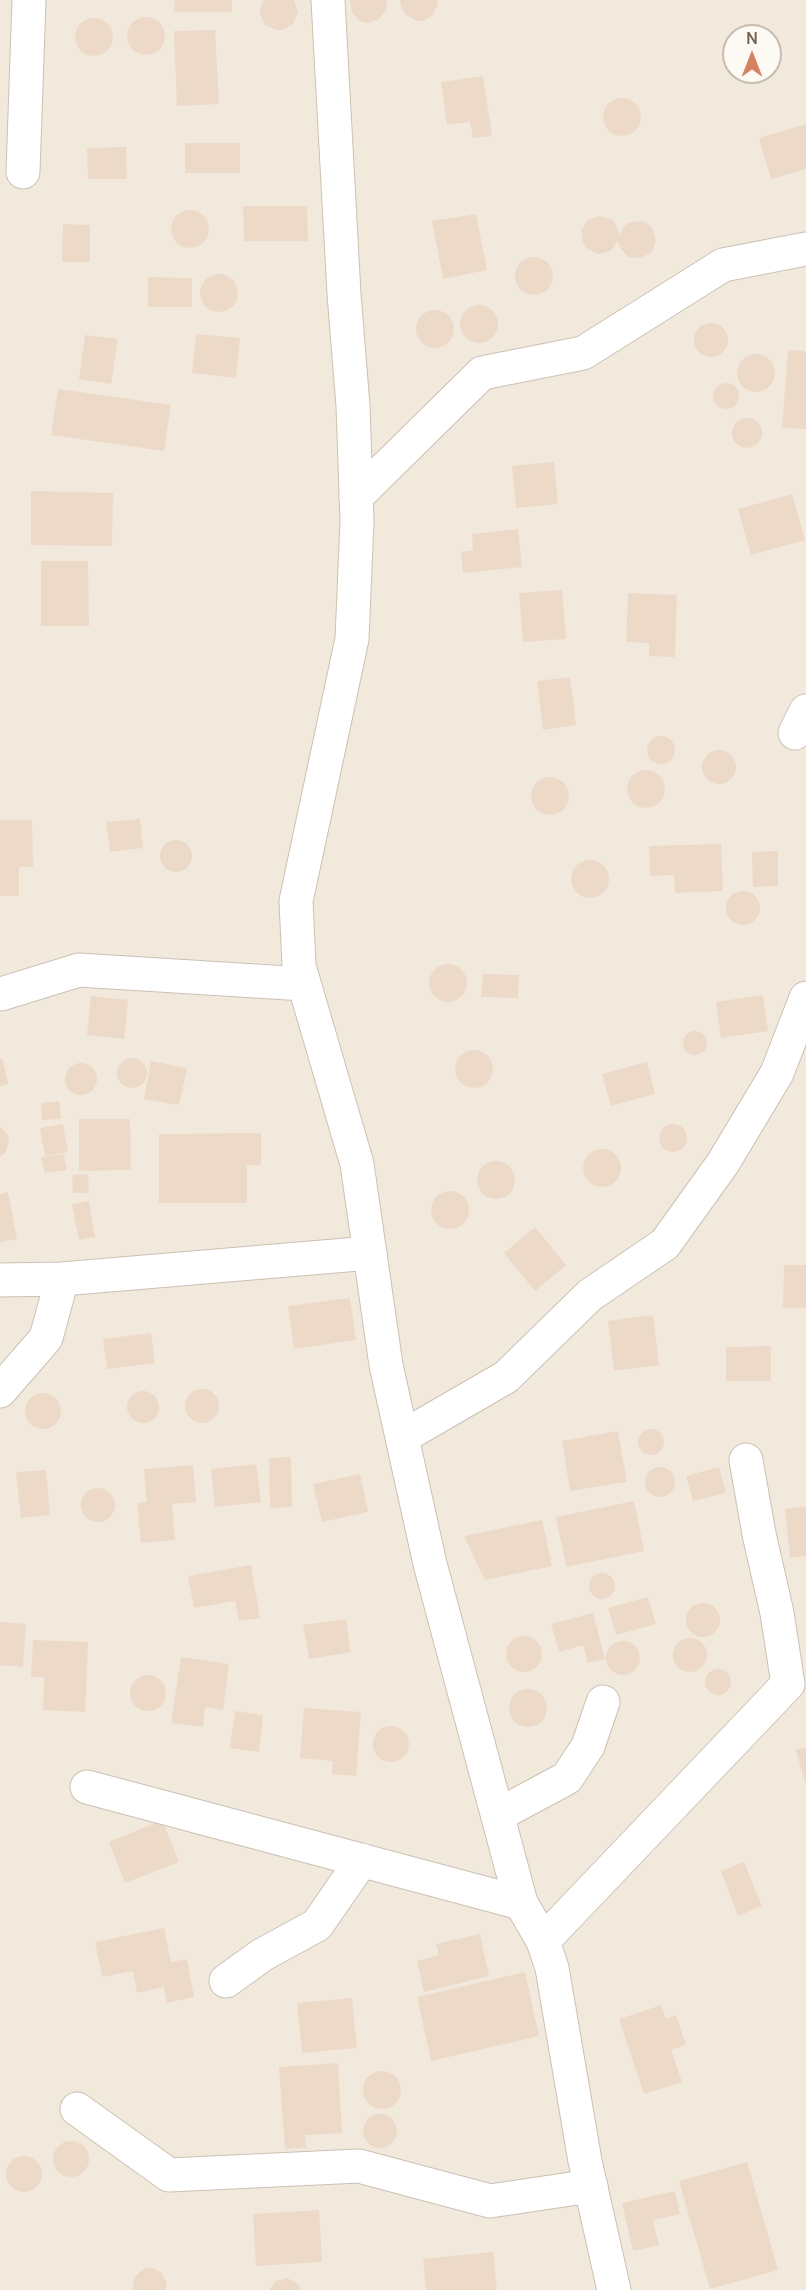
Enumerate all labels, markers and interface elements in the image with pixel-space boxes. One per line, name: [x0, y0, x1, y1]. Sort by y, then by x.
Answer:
north arrow: [722, 24, 782, 84]
text: N: [746, 27, 758, 49]

